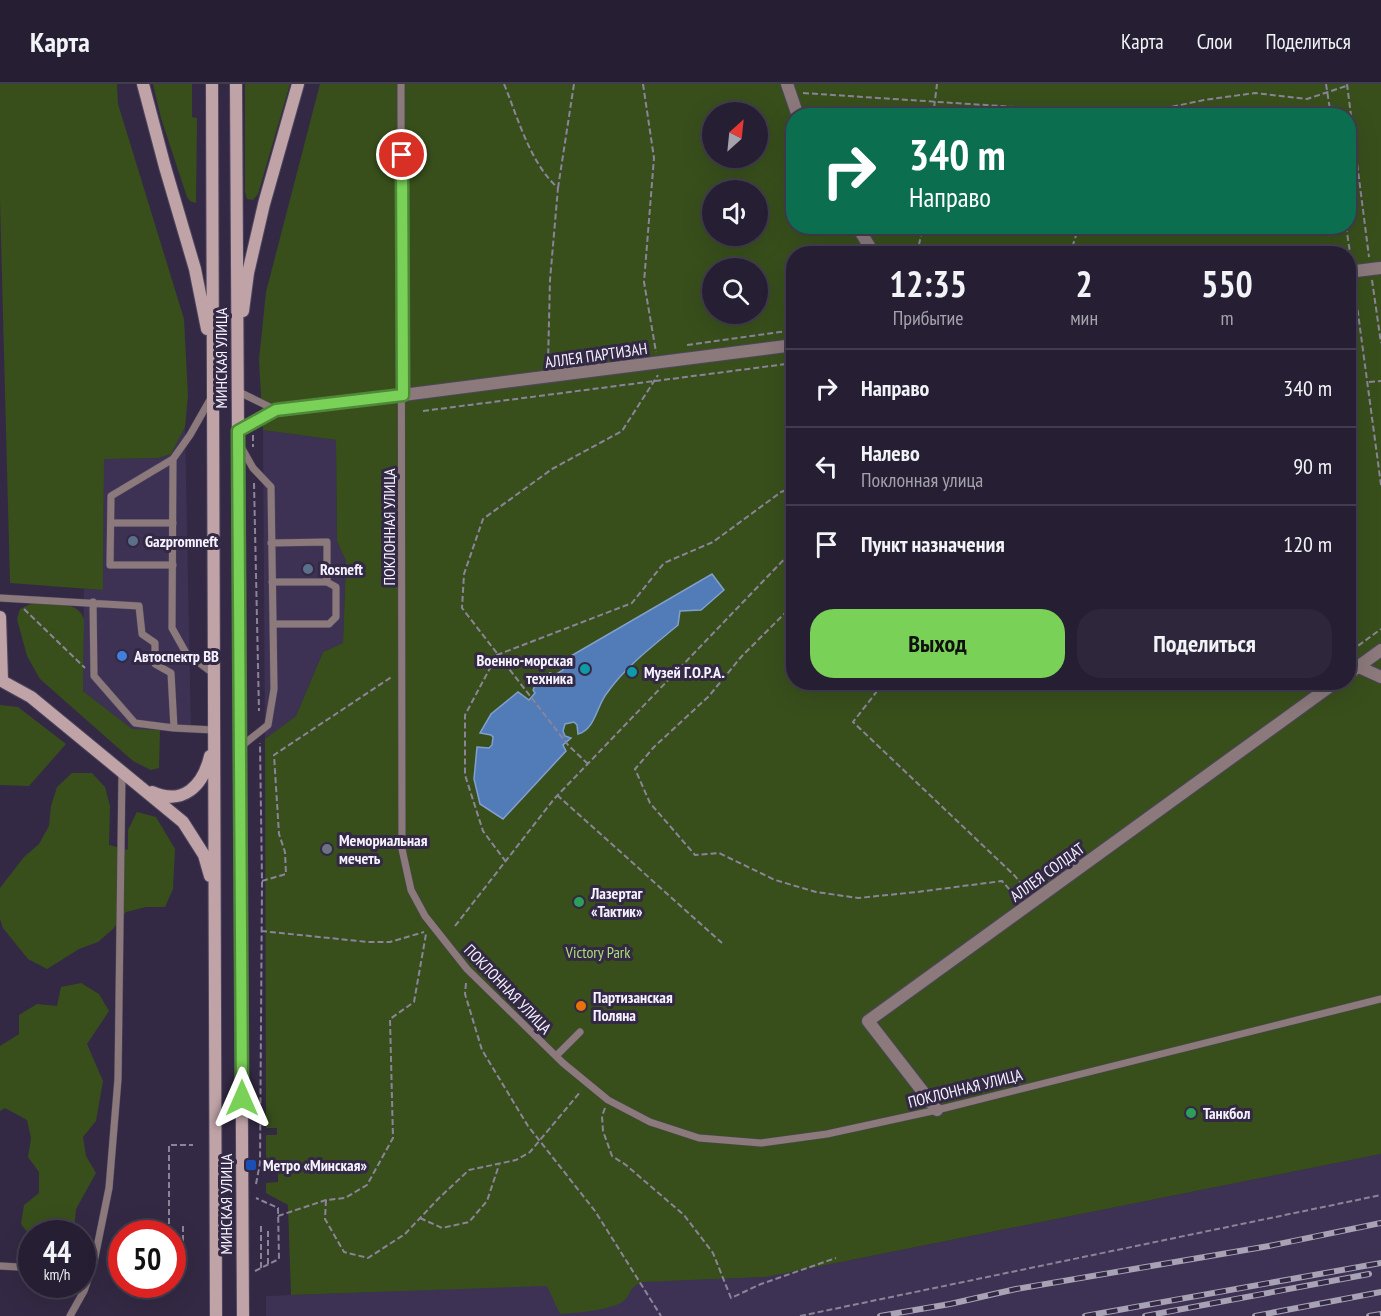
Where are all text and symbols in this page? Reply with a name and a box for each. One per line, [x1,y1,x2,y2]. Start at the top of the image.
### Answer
text: Карта [30,23,90,60]
text: Карта [1121,28,1164,55]
text: Слои [1197,28,1232,55]
text: Поделиться [1265,28,1351,55]
north arrow [702,102,768,168]
map controls [702,102,768,324]
text: 340 m [909,127,1006,182]
pin [376,129,427,180]
icon: right [810,132,888,210]
icon: arrive [385,138,418,171]
button: sound [702,180,768,246]
text: Направо [909,180,991,214]
button: search [702,258,768,324]
text: 12:35 [889,260,967,307]
text: 2 [1076,260,1093,307]
text: 550 [1201,260,1253,307]
text: Прибытие [893,305,964,331]
text: мин [1070,305,1098,331]
text: m [1221,305,1234,331]
street label: МИНСКАЯ УЛИЦА [211,307,231,408]
street label: АЛЛЕЯ ПАРТИЗАН [544,338,648,372]
icon: right [810,372,843,405]
text: Направо [861,374,929,402]
text: 340 m [1283,374,1332,402]
text: Налево [861,439,920,467]
icon: left [810,450,843,483]
text: 90 m [1293,452,1332,480]
text: Поклонная улица [861,467,983,493]
street label: ПОКЛОННАЯ УЛИЦА [379,468,399,586]
icon: arrive [810,528,843,561]
text: Пункт назначения [861,530,1005,558]
text: 120 m [1283,530,1332,558]
place label: Gazpromneft [145,531,219,551]
marker: Gazpromneft [126,534,140,548]
place label: Rosneft [320,559,363,579]
marker: Rosneft [301,562,315,576]
button: Выход [810,609,1065,678]
button: Поделиться [1077,609,1332,678]
place label: Автоспектр ВВ [133,646,219,666]
marker: Автоспектр ВВ [115,649,129,663]
place label: Военно-морская техника [476,650,573,688]
marker: Военно-морская техника [578,662,592,676]
place label: Музей Г.О.Р.А. [644,662,725,682]
marker: Музей Г.О.Р.А. [625,665,639,679]
place label: Мемориальная мечеть [339,830,428,868]
street label: АЛЛЕЯ СОЛДАТ [1006,838,1088,906]
marker: Мемориальная мечеть [320,842,334,856]
place label: Лазертаг «Тактик» [590,883,644,921]
marker: Лазертаг «Тактик» [572,895,586,909]
street label: ПОКЛОННАЯ УЛИЦА [460,940,556,1038]
park label: Victory Park [565,942,631,962]
place label: Партизанская Поляна [593,987,673,1025]
marker: Партизанская Поляна [574,999,588,1013]
street label: ПОКЛОННАЯ УЛИЦА [906,1064,1025,1112]
position arrow [210,1066,274,1130]
place label: Танкбол [1203,1103,1250,1123]
marker: Танкбол [1184,1106,1198,1120]
street label: МИНСКАЯ УЛИЦА [216,1153,236,1254]
place label: Метро «Минская» [263,1155,367,1175]
marker: Метро «Минская» [244,1158,258,1172]
speed limit sign: 50 [108,1220,186,1298]
text: 44 [43,1232,71,1271]
text: km/h [44,1265,70,1284]

